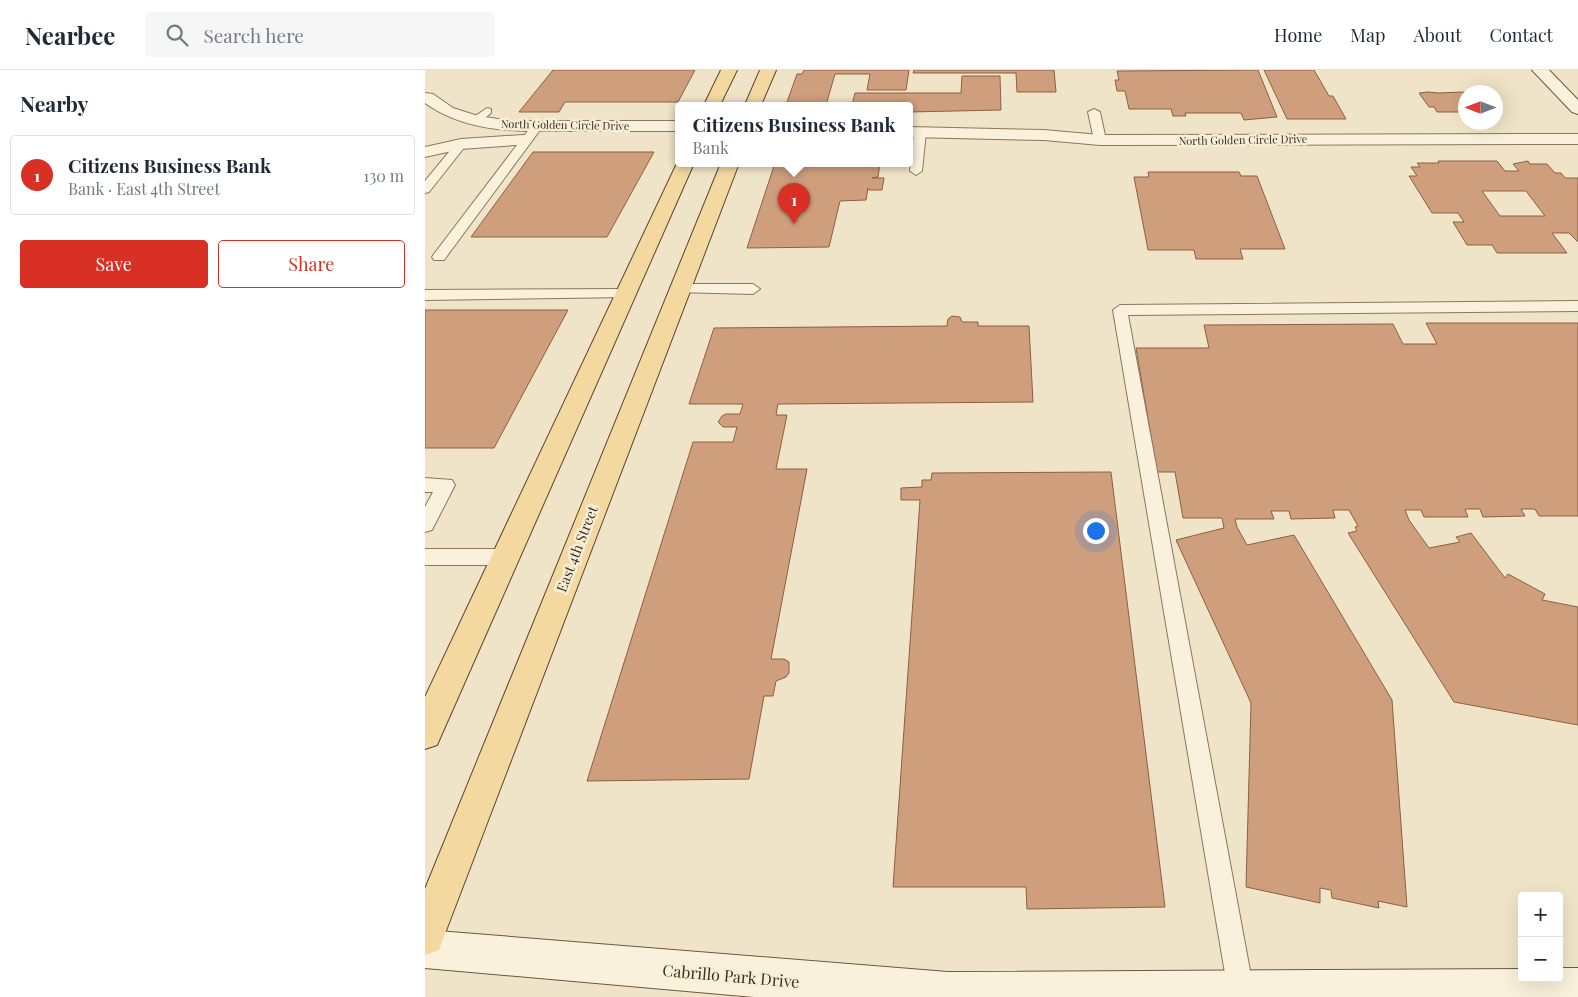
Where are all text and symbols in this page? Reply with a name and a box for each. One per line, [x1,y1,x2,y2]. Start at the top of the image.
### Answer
search box [145,12,495,57]
text: Nearbee [25,19,115,51]
icon: search [163,21,191,49]
text: Search here [203,22,304,48]
text: Home [1274,23,1322,47]
text: Map [1350,23,1385,47]
text: About [1413,23,1462,47]
text: Contact [1490,23,1553,47]
north arrow [1458,85,1503,130]
text: Nearby [20,89,89,117]
popup [675,102,913,167]
text: Citizens Business Bank [692,111,896,137]
street label: North Golden Circle Drive [501,116,630,133]
street label: North Golden Circle Drive [1179,131,1308,148]
text: Bank [692,137,729,158]
text: Citizens Business Bank [68,152,271,178]
text: 1 [34,165,40,186]
text: 130 m [363,165,404,186]
text: Bank · East 4th Street [68,178,220,199]
pin: 1 [778,183,810,224]
button: Save [20,240,208,288]
button: Share [218,240,405,288]
street label: East 4th Street [551,502,602,595]
your location [1083,518,1109,544]
map controls [1518,892,1563,982]
button: + [1518,892,1563,937]
button: − [1518,937,1563,982]
street label: Cabrillo Park Drive [662,959,800,992]

